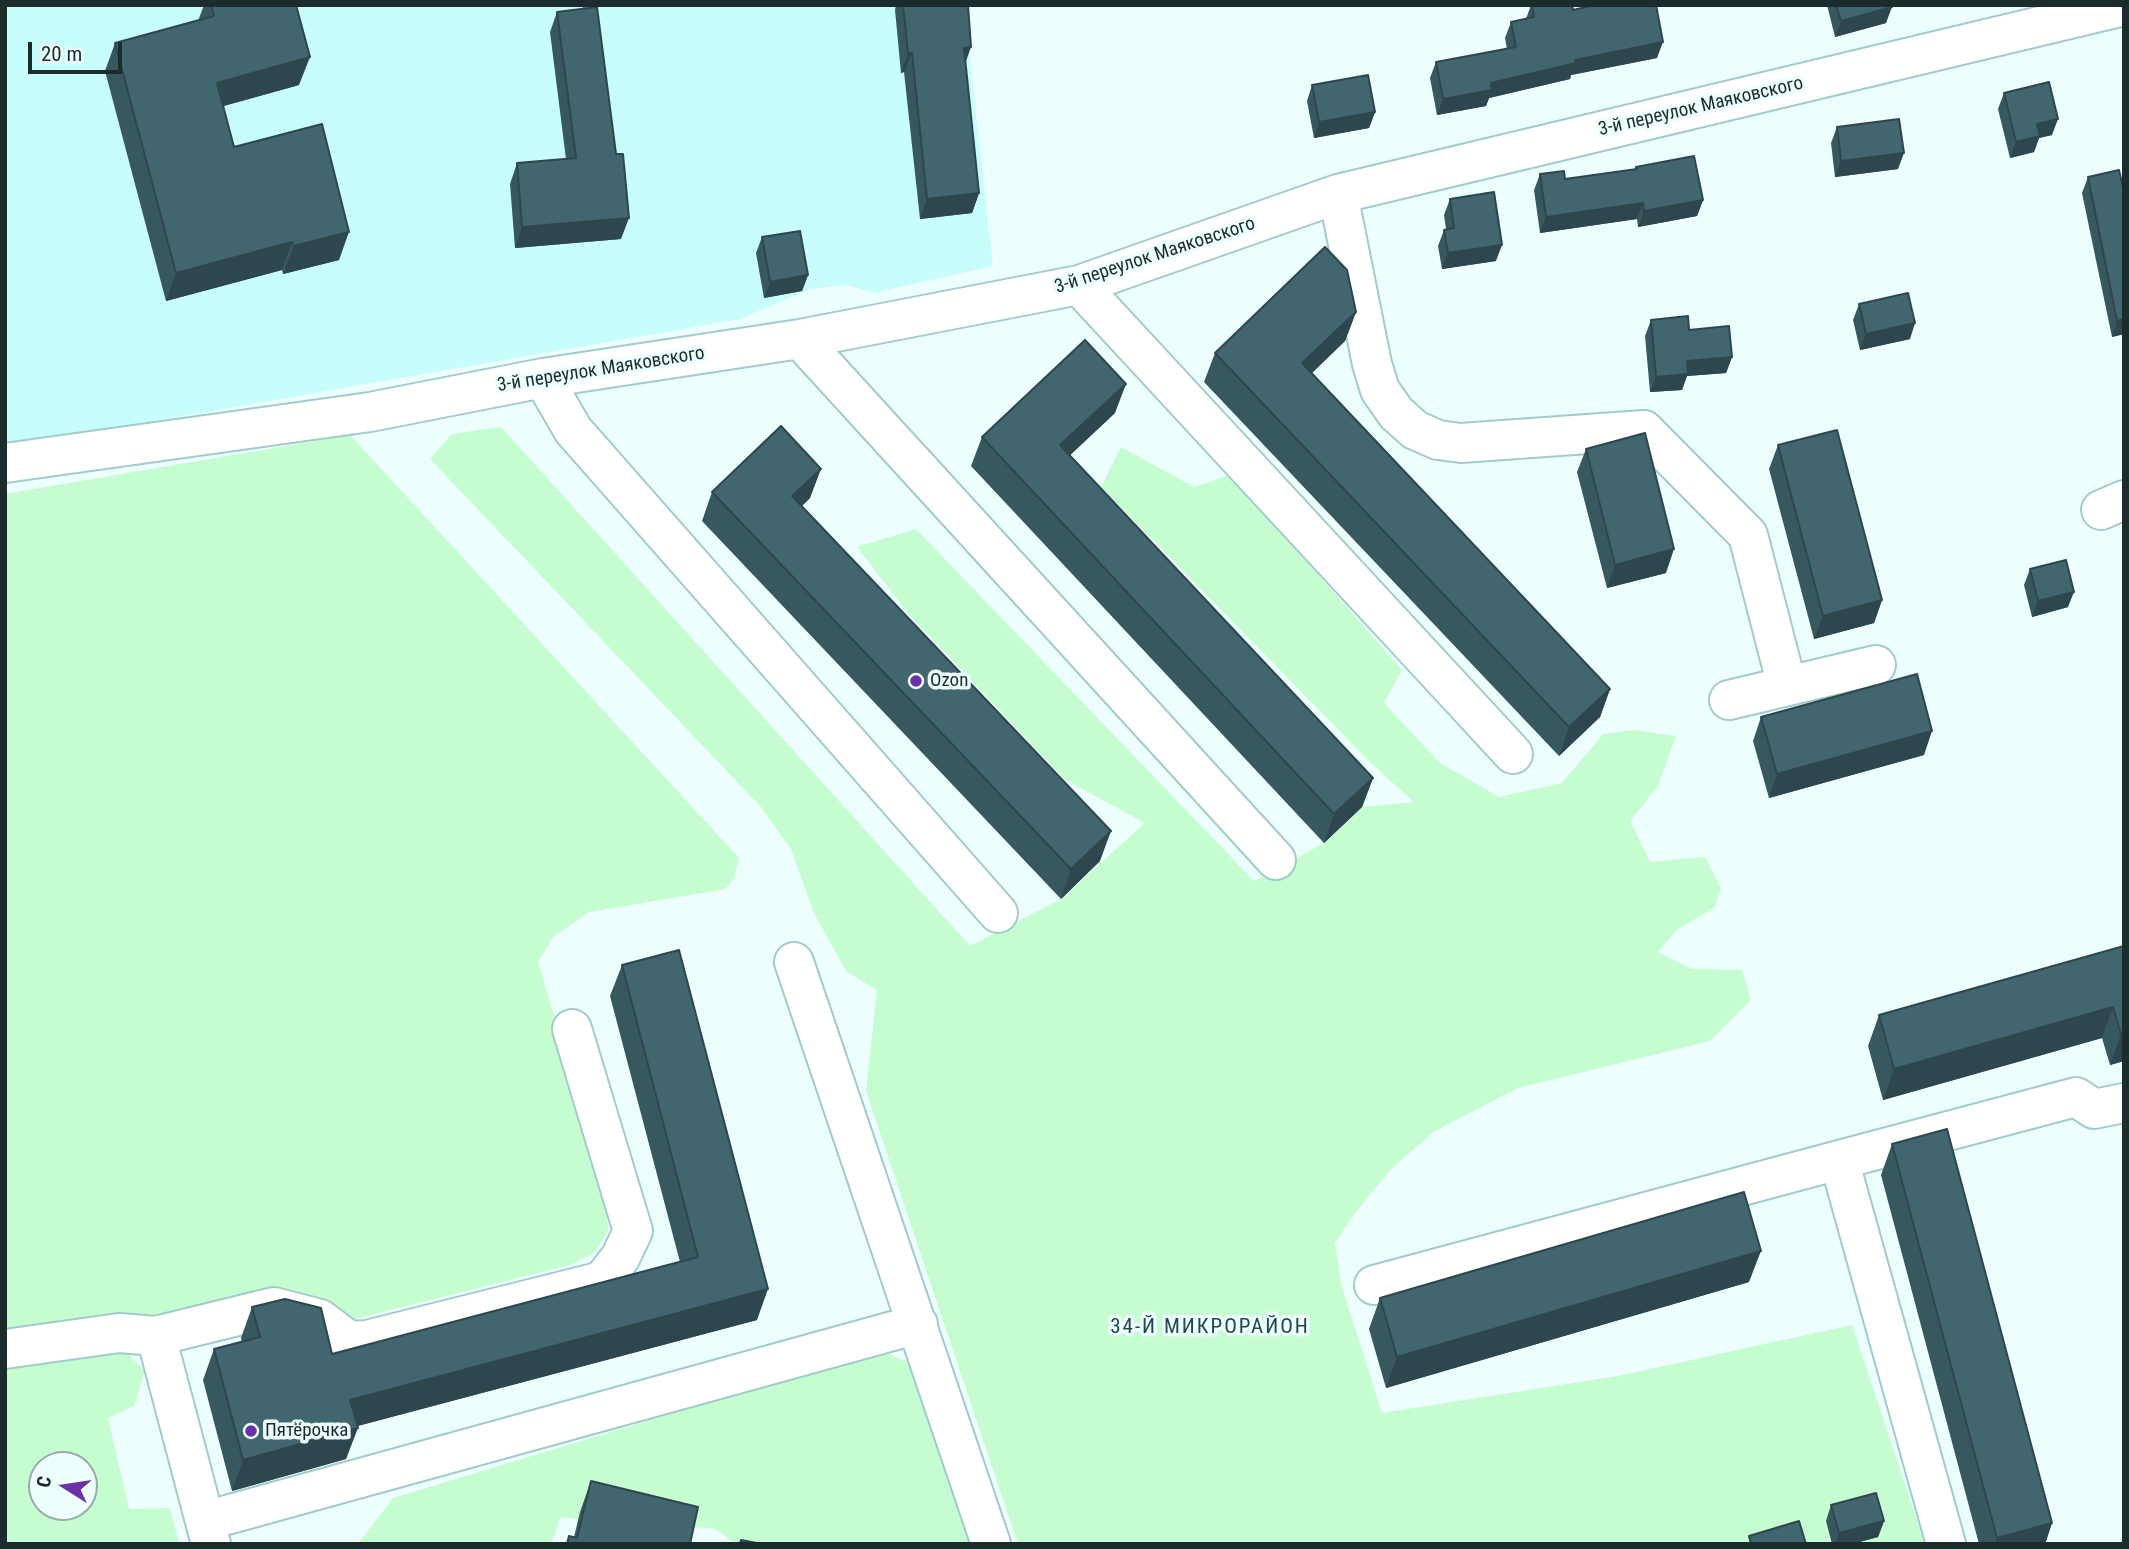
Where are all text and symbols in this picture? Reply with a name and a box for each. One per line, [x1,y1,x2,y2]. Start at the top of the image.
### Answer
scale bar [32,28,126,72]
text: 20 m [41,42,82,66]
street label: 3-й переулок Маяковского [1596,72,1806,142]
street label: 3-й переулок Маяковского [1052,213,1258,299]
street label: 3-й переулок Маяковского [496,342,706,398]
place label: Ozon [930,670,968,692]
marker: Ozon [908,673,924,689]
district label: 34-Й МИКРОРАЙОН [1112,1315,1308,1341]
place label: Пятёрочка [265,1420,348,1442]
marker: Пятёрочка [243,1423,259,1439]
north arrow [28,1451,98,1521]
text: С [32,1474,56,1490]

